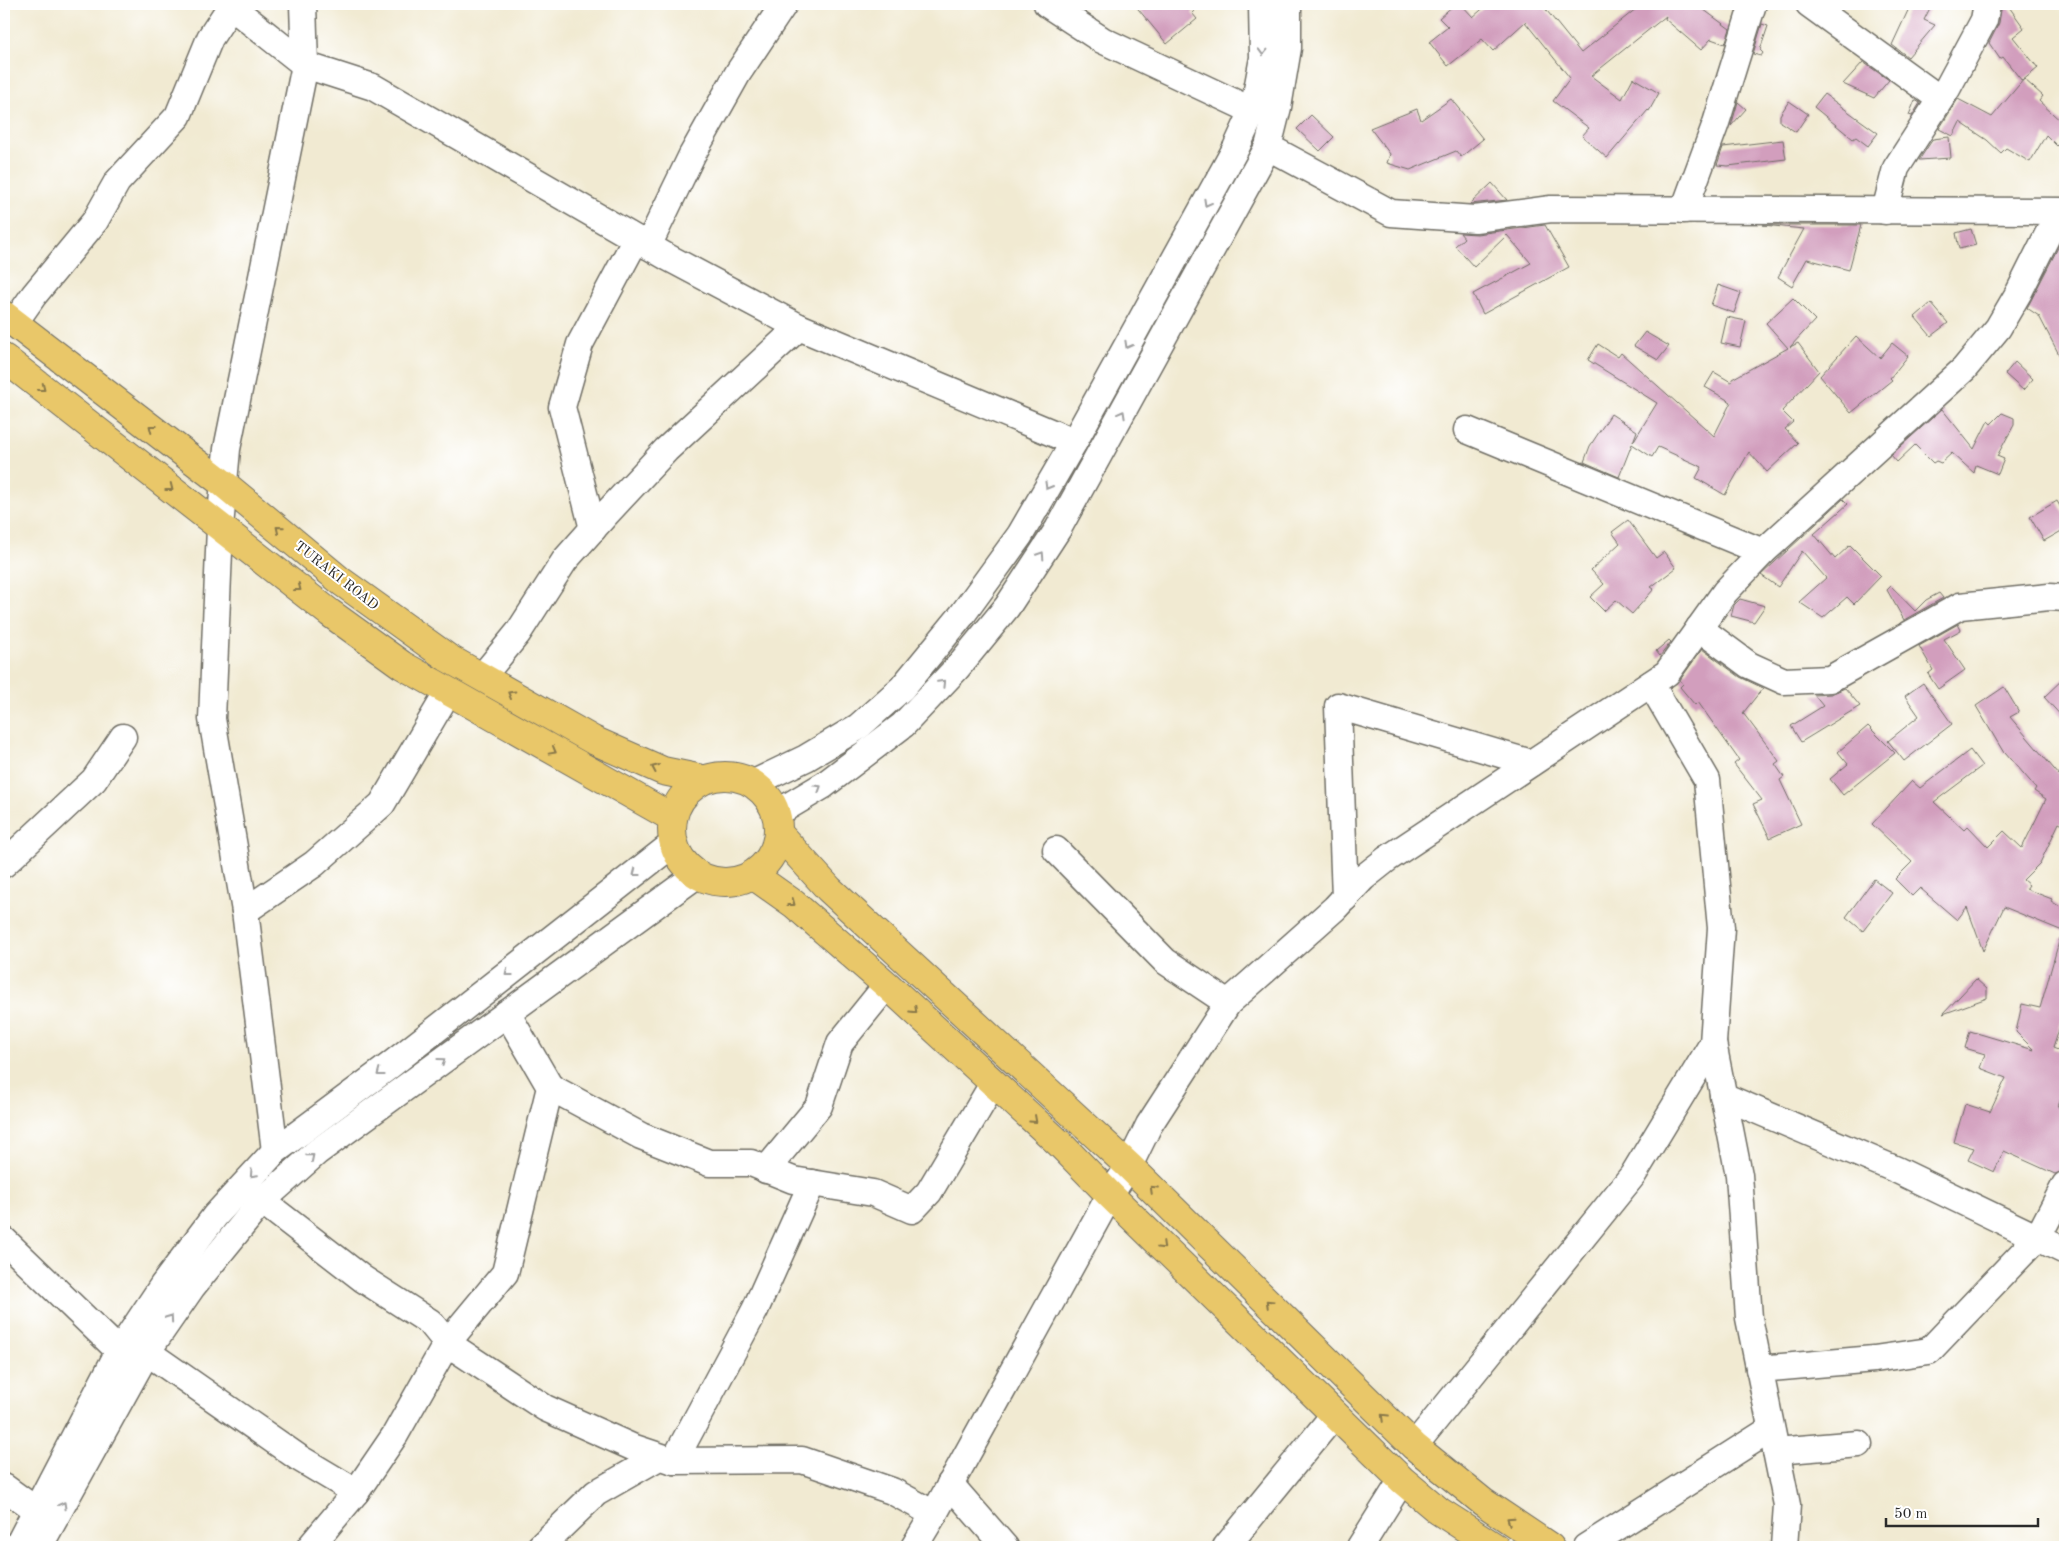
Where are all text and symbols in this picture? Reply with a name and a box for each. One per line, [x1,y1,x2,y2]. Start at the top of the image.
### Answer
one-way arrow [1258,49,1269,57]
one-way arrow [1203,197,1213,206]
one-way arrow [1124,340,1134,349]
one-way arrow [36,383,45,391]
one-way arrow [1116,410,1126,419]
one-way arrow [148,425,157,434]
one-way arrow [1044,481,1054,490]
one-way arrow [164,483,173,491]
one-way arrow [275,526,284,535]
street label: TURAKI ROAD [292,539,381,613]
one-way arrow [1035,551,1044,560]
one-way arrow [292,583,301,591]
one-way arrow [936,680,945,689]
one-way arrow [507,690,516,700]
one-way arrow [548,744,557,754]
one-way arrow [651,763,660,774]
one-way arrow [813,784,822,794]
one-way arrow [633,867,642,875]
one-way arrow [786,897,795,905]
one-way arrow [505,967,514,975]
one-way arrow [909,1004,918,1013]
one-way arrow [436,1058,446,1067]
one-way arrow [376,1067,386,1076]
one-way arrow [1028,1114,1037,1123]
one-way arrow [305,1153,314,1162]
one-way arrow [250,1169,259,1178]
one-way arrow [1149,1186,1158,1195]
one-way arrow [1156,1240,1165,1249]
one-way arrow [1265,1300,1274,1309]
one-way arrow [164,1315,173,1324]
one-way arrow [1381,1414,1390,1423]
scale bar [1886,1496,2039,1528]
one-way arrow [57,1501,67,1510]
text: 50 m [1894,1507,1928,1522]
one-way arrow [1506,1517,1515,1526]

